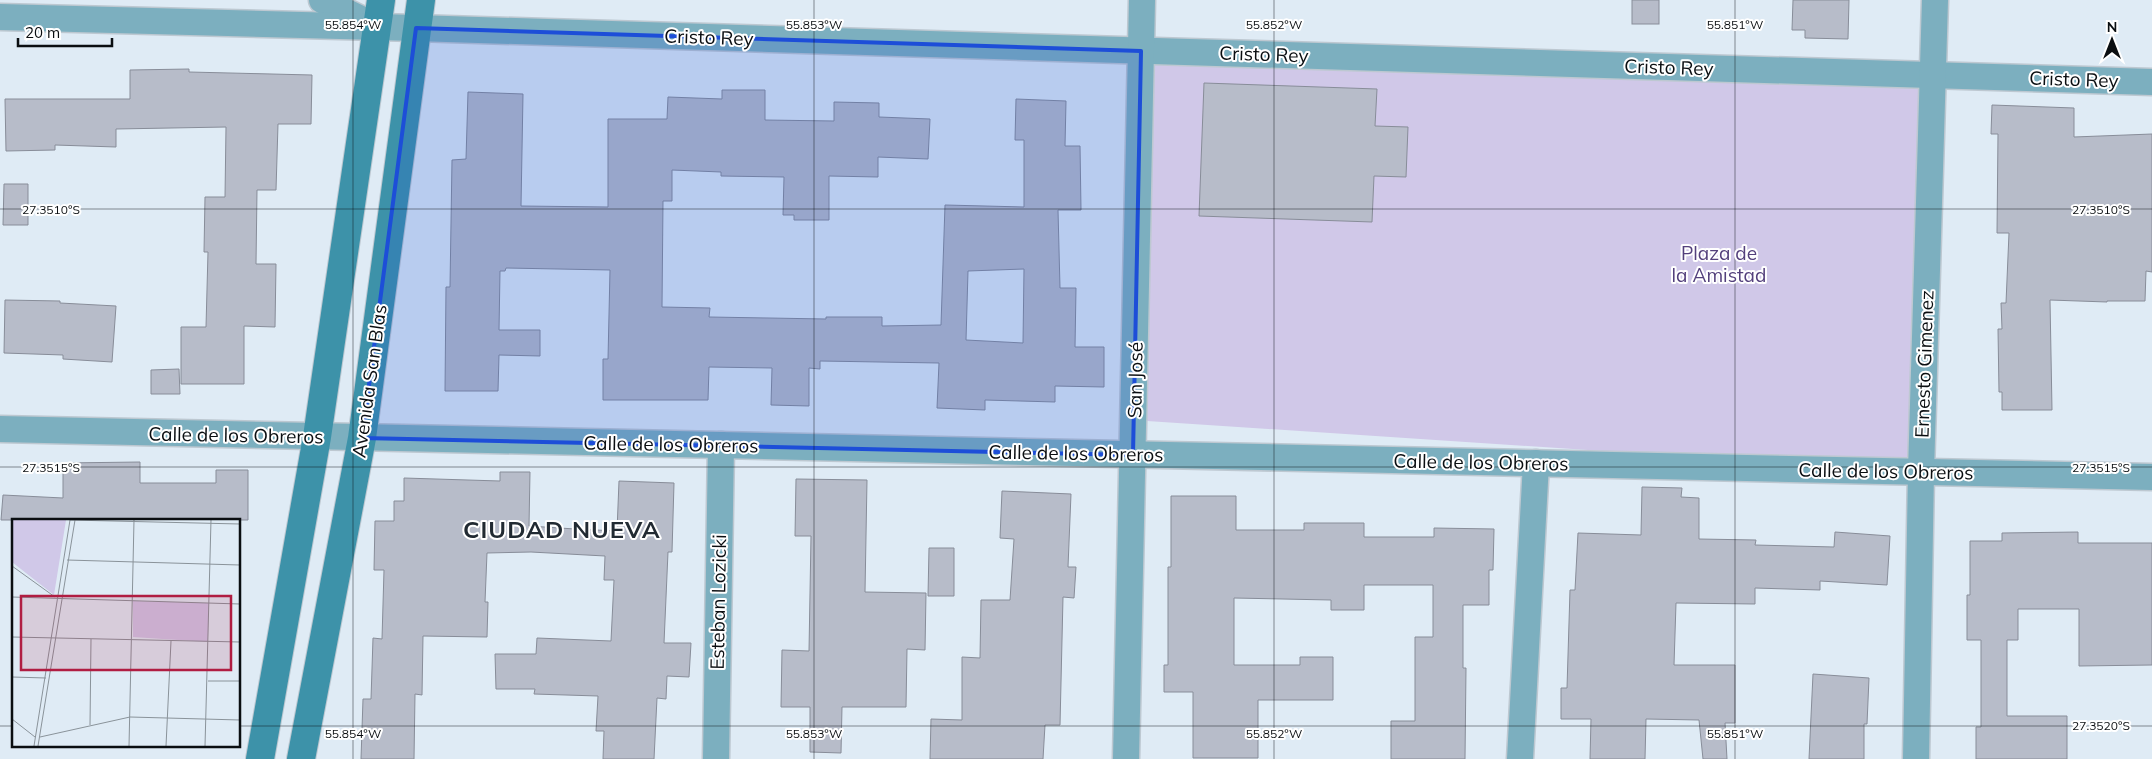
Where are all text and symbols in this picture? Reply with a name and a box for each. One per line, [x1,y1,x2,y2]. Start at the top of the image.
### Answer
scale bar [18,15,111,47]
north arrow [2087,15,2137,65]
text: 55.854°W [325,17,381,32]
text: 55.853°W [786,17,842,32]
text: 55.852°W [1246,17,1302,32]
text: 55.851°W [1707,17,1763,32]
text: N [2107,18,2117,36]
text: 20 m [25,23,60,42]
street label: Cristo Rey [664,23,754,51]
street label: Cristo Rey [1219,40,1309,68]
street label: Cristo Rey [1624,53,1714,81]
street label: Cristo Rey [2029,65,2119,93]
text: 27.3510°S [22,202,80,217]
text: 27.3510°S [2072,202,2130,217]
park label: Plaza de la Amistad [1672,241,1766,287]
street label: Ernesto Gimenez [1909,290,1939,438]
street label: Avenida San Blas [346,303,392,459]
street label: San José [1122,342,1148,418]
street label: Calle de los Obreros [148,421,324,449]
street label: Calle de los Obreros [583,430,759,458]
street label: Calle de los Obreros [988,439,1164,467]
street label: Calle de los Obreros [1393,448,1569,476]
street label: Calle de los Obreros [1798,457,1974,485]
text: 27.3515°S [22,460,80,475]
text: 27.3515°S [2072,460,2130,475]
district label: CIUDAD NUEVA [463,514,661,544]
inset map [12,519,240,746]
street label: Esteban Lozicki [705,534,731,670]
text: 27.3520°S [2072,718,2130,733]
text: 55.854°W [325,726,381,741]
text: 55.853°W [786,726,842,741]
text: 55.852°W [1246,726,1302,741]
text: 55.851°W [1707,726,1763,741]

